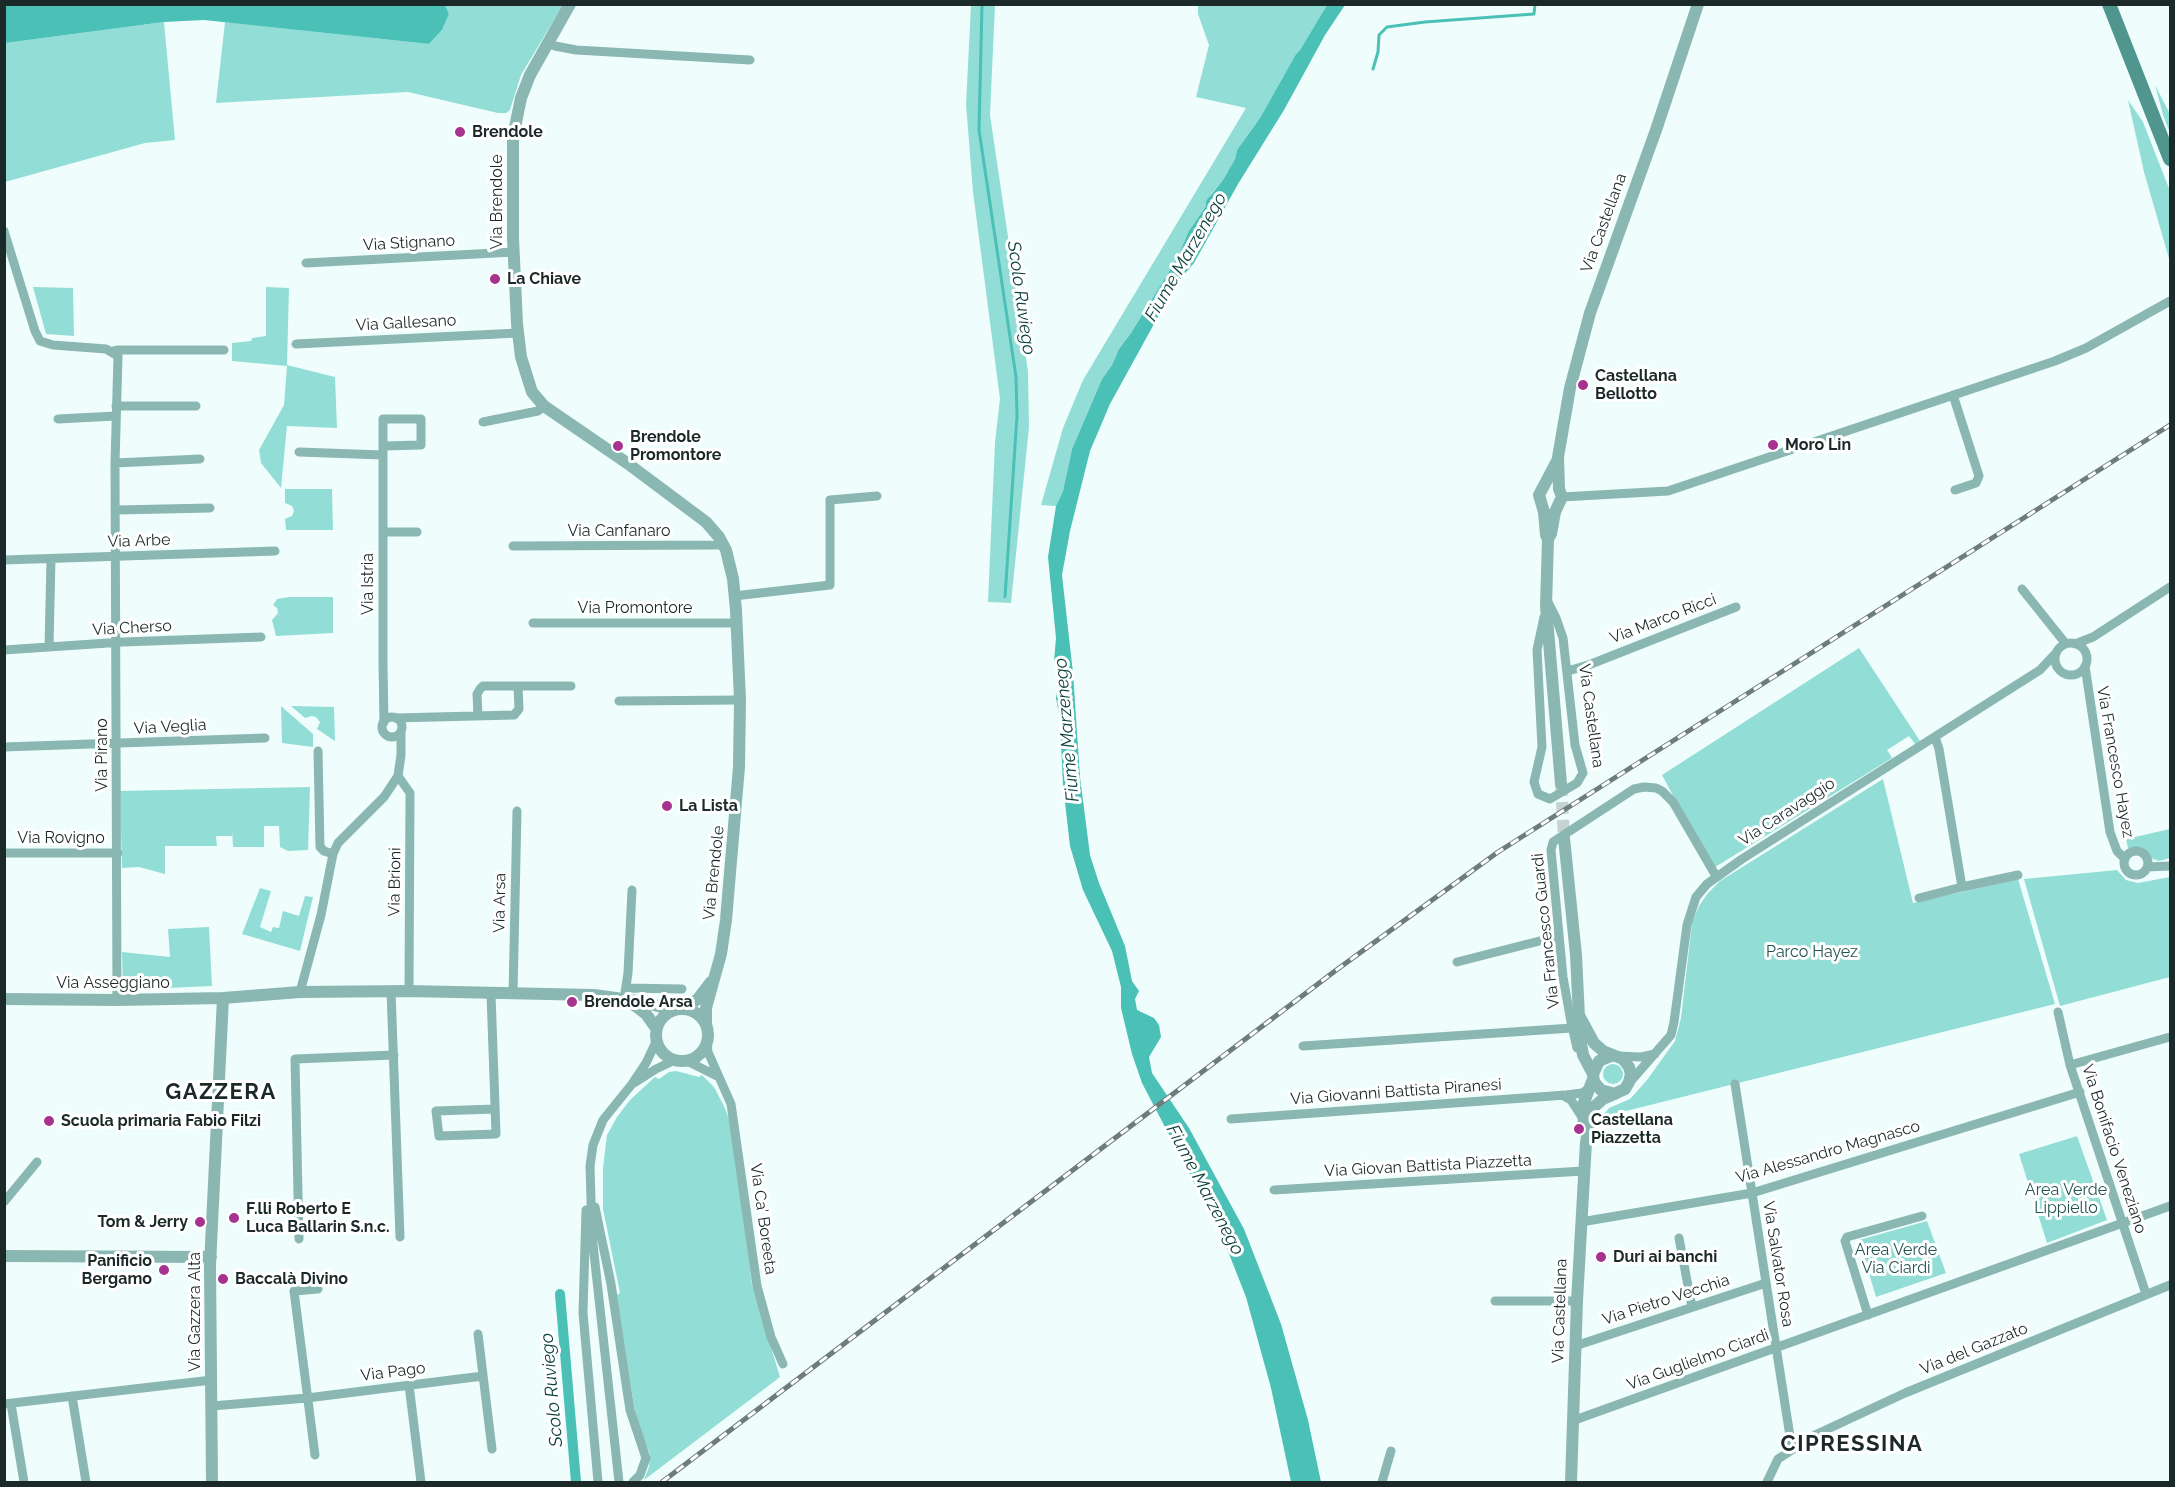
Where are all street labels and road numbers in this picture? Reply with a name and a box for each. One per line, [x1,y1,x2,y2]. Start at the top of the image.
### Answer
street label: Via Brendole [487,154,507,250]
street label: Via Castellana [1577,171,1631,275]
street label: Via Stignano [362,231,456,255]
street label: Via Gallesano [355,311,457,335]
street label: Via Canfanaro [568,521,670,541]
street label: Via Arbe [107,530,171,552]
street label: Via Istria [358,553,378,615]
street label: Via Marco Ricci [1607,590,1719,648]
street label: Via Promontore [578,598,692,618]
street label: Via Cherso [92,616,172,640]
street label: Via Castellana [1574,663,1608,769]
street label: Via Francesco Hayez [2092,685,2138,839]
street label: Via Veglia [133,716,207,738]
street label: Via Pirano [92,718,112,792]
street label: Via Caravaggio [1735,774,1839,850]
street label: Via Brendole [699,825,729,921]
street label: Via Rovigno [17,828,105,848]
street label: Via Brioni [385,847,405,917]
street label: Via Francesco Guardi [1528,852,1564,1010]
street label: Via Arsa [490,873,510,933]
street label: Via Asseggiano [56,973,170,993]
street label: Via Bonifacio Veneziano [2078,1062,2150,1236]
street label: Via Giovanni Battista Piranesi [1290,1075,1502,1109]
street label: Via Alessandro Magnasco [1734,1116,1922,1188]
street label: Via Giovan Battista Piazzetta [1324,1151,1532,1181]
street label: Via Ca' Boreeta [746,1162,780,1276]
street label: Via Salvator Rosa [1759,1200,1797,1328]
street label: Via Gazzera Alta [185,1252,205,1372]
street label: Via Castellana [1549,1258,1571,1364]
street label: Via Pietro Vecchia [1600,1270,1732,1330]
street label: Via del Gazzato [1917,1319,2031,1379]
street label: Via Guglielmo Ciardi [1624,1325,1772,1395]
street label: Via Pago [360,1359,426,1385]

